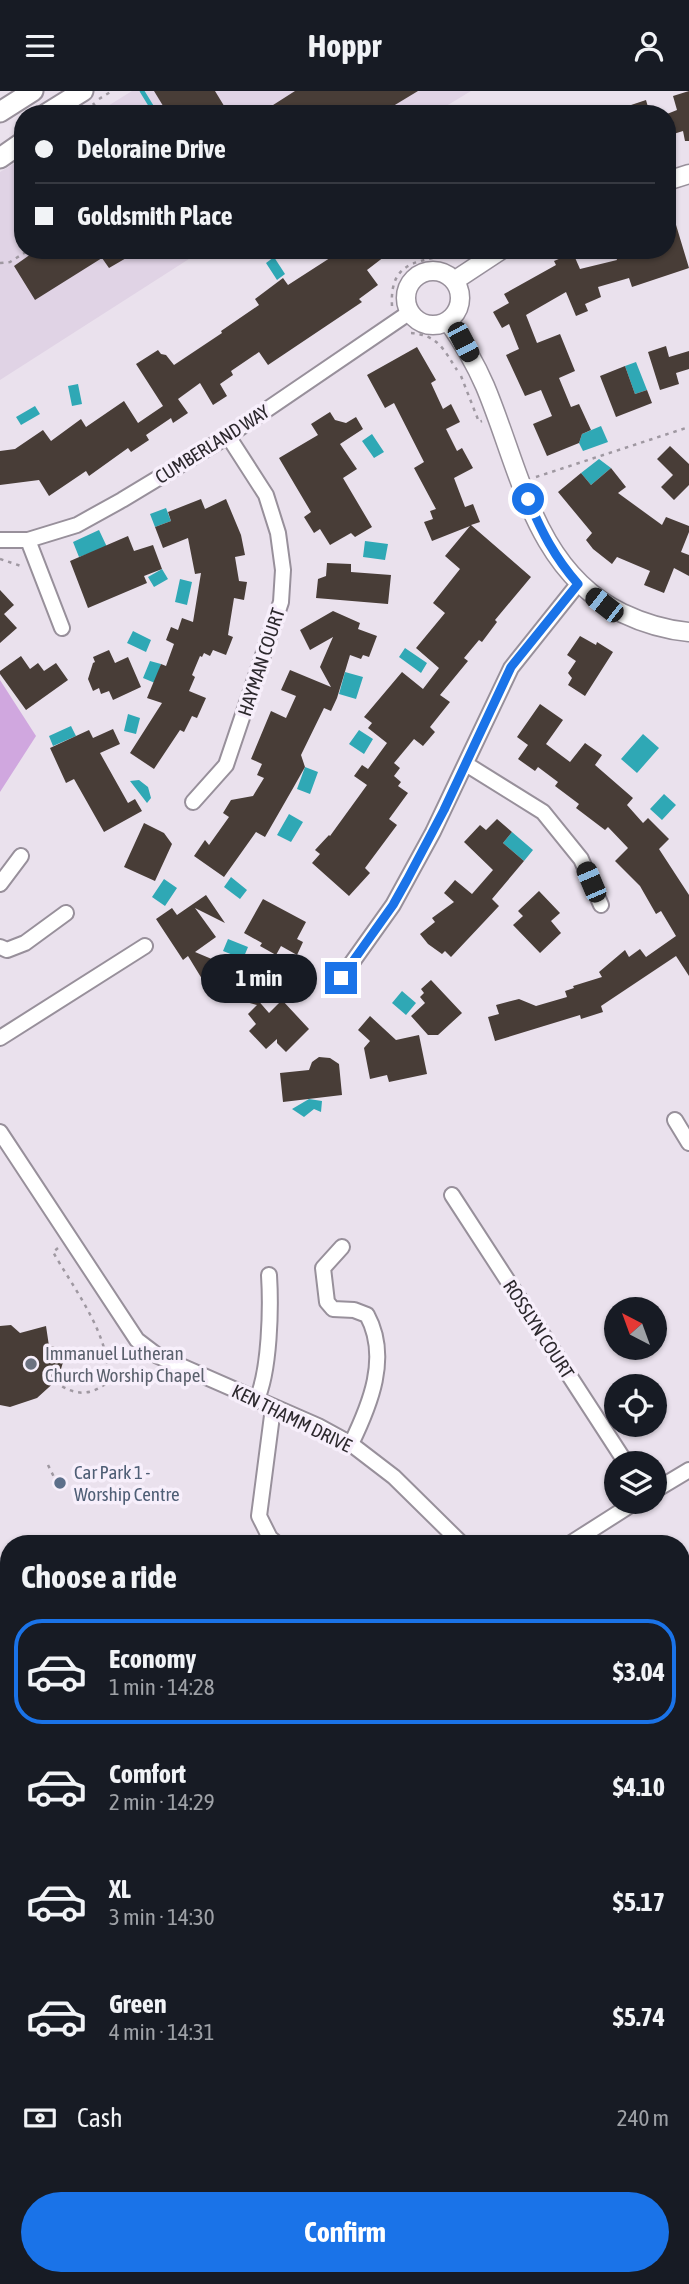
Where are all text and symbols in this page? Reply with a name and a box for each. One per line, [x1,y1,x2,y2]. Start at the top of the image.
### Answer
icon: menu [21,27,59,65]
text: Hoppr [308,27,381,64]
icon: person [630,27,668,65]
text: Deloraine Drive [77,134,226,164]
text: Goldsmith Place [77,201,233,231]
car [444,319,483,365]
street label: CUMBERLAND WAY [151,400,274,488]
route start [512,483,544,515]
car [581,584,628,626]
street label: HAYMAN COURT [233,605,289,719]
car [574,859,609,905]
callout: 1 min [201,953,316,1003]
route end [325,962,357,994]
text: 1 min [236,965,282,991]
street label: ROSSLYN COURT [499,1276,579,1383]
north arrow [604,1297,667,1360]
map controls [604,1297,667,1514]
place label: Immanuel Lutheran Church Worship Chapel [45,1342,205,1386]
marker: Immanuel Lutheran Church Worship Chapel [23,1356,39,1372]
button: locate [604,1374,667,1437]
street label: KEN THAMM DRIVE [229,1380,355,1456]
button: layers [604,1451,667,1514]
place label: Car Park 1 - Worship Centre [74,1461,180,1505]
marker: Car Park 1 - Worship Centre [52,1475,68,1491]
text: Choose a ride [21,1558,177,1595]
icon: car [25,1640,88,1703]
text: Economy [109,1644,196,1674]
text: $3.04 [613,1657,665,1687]
text: 1 min · 14:28 [109,1674,215,1700]
icon: car [25,1755,88,1818]
text: Comfort [109,1759,186,1789]
text: $4.10 [613,1772,665,1802]
text: 2 min · 14:29 [109,1789,215,1815]
icon: car [25,1870,88,1933]
text: XL [109,1874,131,1904]
text: $5.17 [613,1887,665,1917]
text: 3 min · 14:30 [109,1904,215,1930]
icon: car [25,1985,88,2048]
text: Green [109,1989,167,2019]
text: $5.74 [613,2002,665,2032]
text: 4 min · 14:31 [109,2019,215,2045]
icon: cash [21,2099,59,2137]
text: Cash [77,2103,123,2133]
text: 240 m [617,2105,669,2131]
button: Confirm [21,2192,669,2272]

